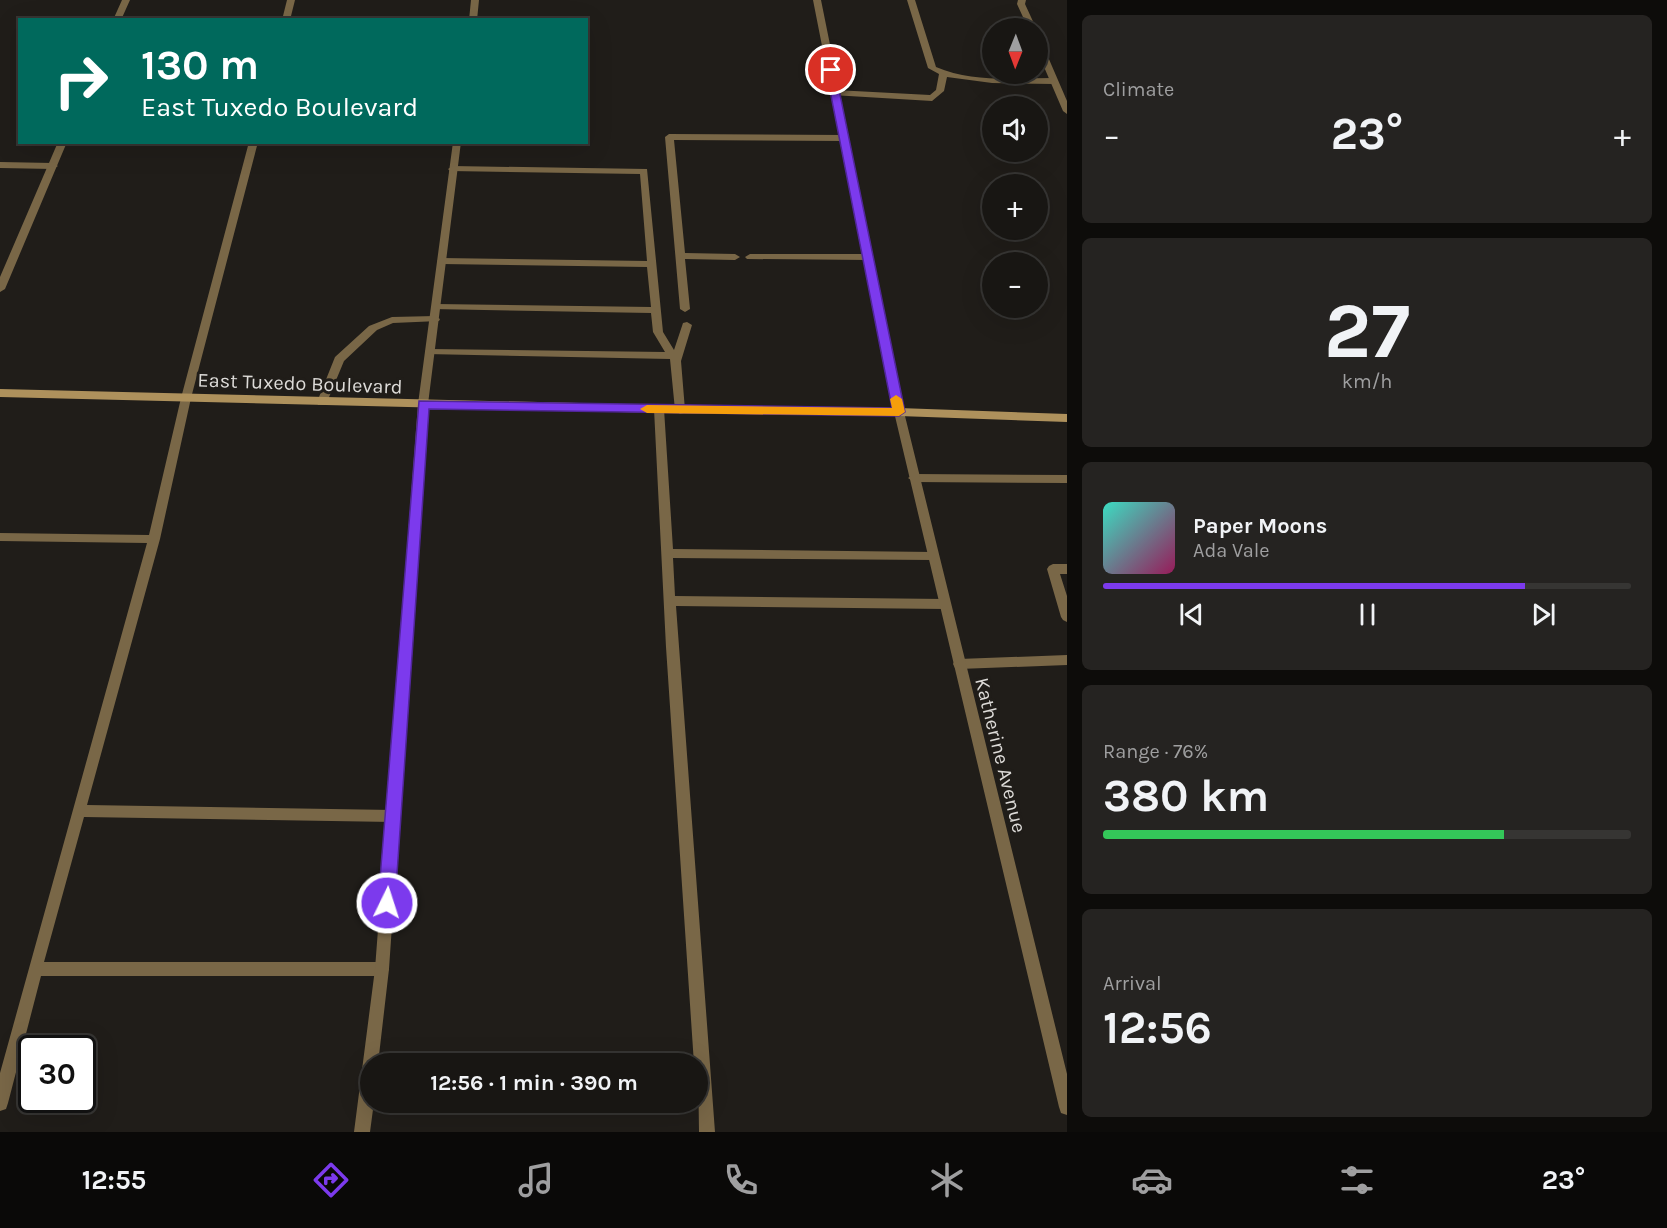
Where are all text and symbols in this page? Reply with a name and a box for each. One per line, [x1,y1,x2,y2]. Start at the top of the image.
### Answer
north arrow [982,18,1048,84]
map controls [982,18,1048,318]
text: 130 m [141,40,259,90]
icon: right [42,42,120,120]
pin [805,44,856,95]
icon: arrive [814,53,847,86]
text: Climate [1103,78,1174,101]
text: East Tuxedo Boulevard [141,91,418,123]
button: sound [982,96,1048,162]
text: 23° [1331,108,1403,160]
text: − [1103,116,1120,154]
text: + [1614,116,1631,154]
button: + [982,174,1048,240]
button: − [982,252,1048,318]
text: 27 [1324,285,1410,377]
street label: East Tuxedo Boulevard [197,368,403,399]
text: km/h [1342,370,1392,393]
text: Paper Moons [1193,513,1327,539]
text: Ada Vale [1193,539,1270,562]
icon: previous [1175,598,1208,631]
icon: pause [1351,598,1384,631]
icon: next [1527,598,1560,631]
street label: Katherine Avenue [970,675,1031,835]
text: Range · 76% [1103,740,1208,763]
text: 380 km [1103,770,1269,822]
position arrow [355,871,419,935]
text: Arrival [1103,972,1162,995]
text: 12:56 [1103,1002,1212,1054]
speed limit sign: 30 [18,1035,96,1113]
text: 12:56 · 1 min · 390 m [430,1070,638,1096]
icon: directions [310,1159,352,1201]
icon: music [515,1159,557,1201]
icon: phone [720,1159,762,1201]
icon: climate [926,1159,968,1201]
icon: car [1131,1159,1173,1201]
icon: filters [1336,1159,1378,1201]
text: 12:55 [82,1164,146,1196]
text: 23° [1542,1164,1585,1196]

